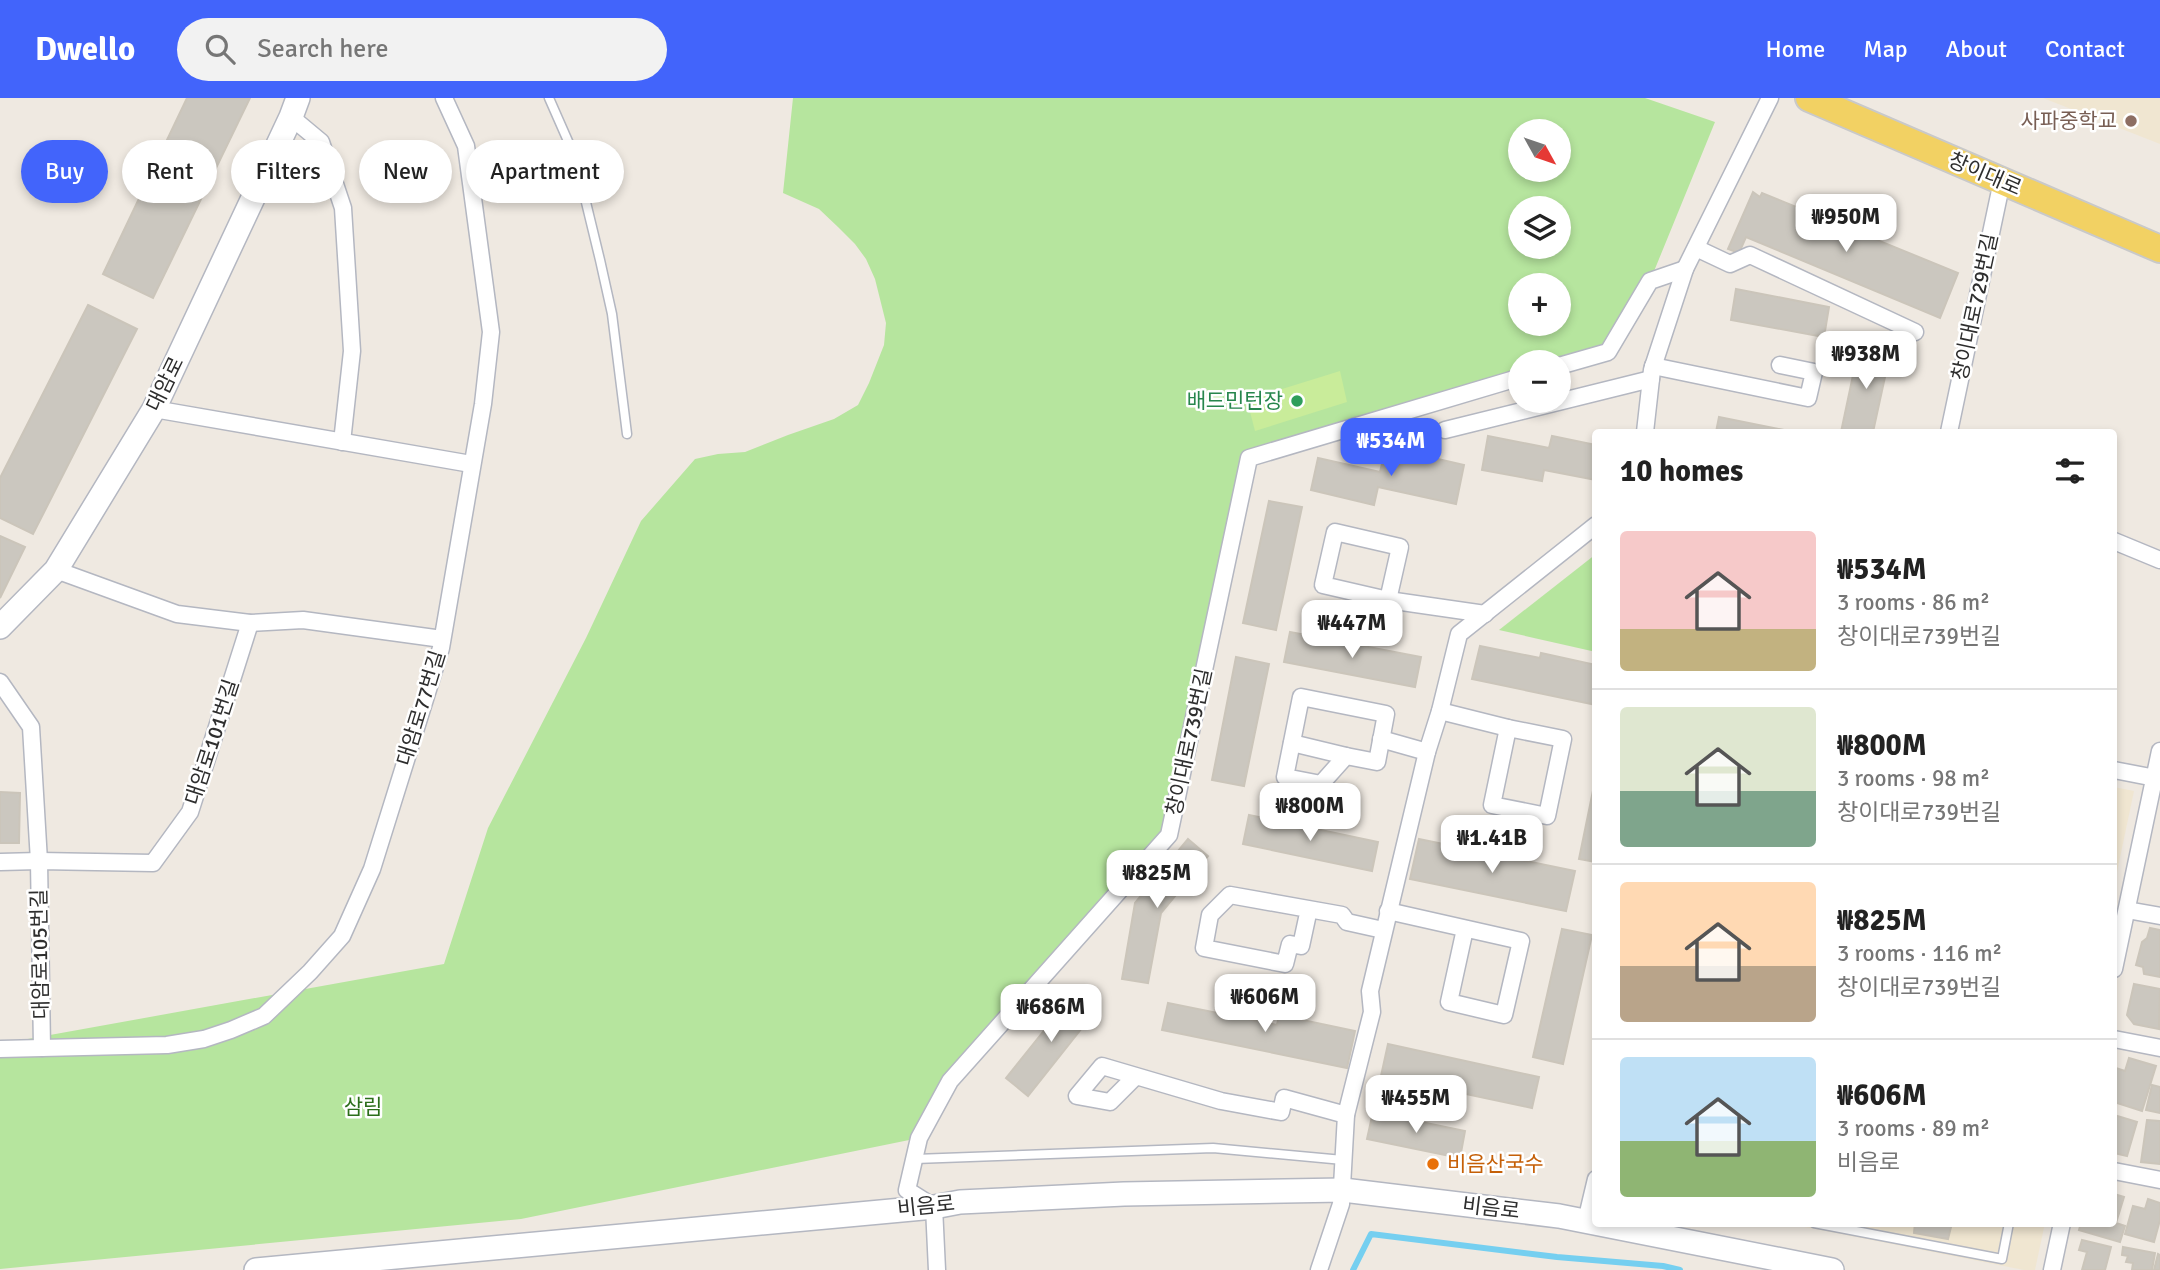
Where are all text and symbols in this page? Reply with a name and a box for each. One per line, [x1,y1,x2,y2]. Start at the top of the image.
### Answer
search box [177,18,667,81]
text: Dwello [35,29,135,70]
icon: search [201,30,239,68]
text: Search here [257,33,388,65]
text: Home [1765,34,1825,64]
text: Map [1863,34,1908,64]
text: About [1946,34,2007,64]
text: Contact [2045,34,2125,64]
place label: 사파중학교 [2020,108,2117,134]
marker: 사파중학교 [2123,113,2139,129]
north arrow [1508,119,1572,182]
map controls [1508,119,1571,413]
chip: Buy [21,140,108,203]
chip: Rent [122,140,217,203]
chip: Filters [231,140,345,203]
chip: New [359,140,452,203]
chip: Apartment [466,140,624,203]
street label: 창이대로 [1944,147,2026,201]
pin: ₩950M [1797,194,1895,254]
button: layers [1508,196,1571,259]
text: ₩950M [1812,202,1880,231]
street label: 창이대로729번길 [1947,231,2003,383]
button: + [1508,273,1571,336]
pin: ₩938M [1817,331,1915,391]
text: ₩938M [1832,339,1900,368]
button: − [1508,350,1571,413]
street label: 대암로 [141,352,189,416]
place label: 배드민턴장 [1186,388,1283,414]
marker: 배드민턴장 [1289,393,1305,409]
pin: ₩534M [1342,418,1440,478]
text: ₩534M [1357,426,1425,455]
icon: filters [2051,452,2089,490]
text: 10 homes [1620,453,1743,490]
text: ₩534M [1837,551,1927,588]
icon: home [1676,559,1760,643]
text: 3 rooms · 86 m² [1837,588,1990,617]
pin: ₩447M [1303,601,1401,660]
text: ₩447M [1318,608,1386,637]
text: 창이대로739번길 [1837,622,2001,651]
street label: 대암로77번길 [391,647,451,769]
street label: 창이대로739번길 [1161,666,1217,818]
street label: 대암로101번길 [179,676,245,808]
text: ₩800M [1837,727,1927,764]
icon: home [1676,735,1760,819]
text: 3 rooms · 98 m² [1837,764,1990,793]
pin: ₩800M [1261,784,1359,843]
text: ₩800M [1276,791,1344,820]
text: 창이대로739번길 [1837,798,2001,827]
pin: ₩1.41B [1435,816,1549,875]
text: ₩1.41B [1457,823,1527,852]
pin: ₩825M [1108,850,1206,910]
text: ₩825M [1123,858,1191,887]
street label: 대암로105번길 [26,888,54,1020]
text: ₩825M [1837,902,1927,939]
icon: home [1676,910,1760,994]
text: 3 rooms · 116 m² [1837,939,2002,968]
text: 창이대로739번길 [1837,973,2001,1002]
pin: ₩606M [1216,974,1314,1034]
text: ₩606M [1231,982,1299,1011]
pin: ₩686M [1002,984,1100,1044]
text: ₩686M [1017,992,1085,1021]
pin: ₩455M [1367,1076,1465,1135]
text: ₩606M [1837,1077,1927,1114]
text: ₩455M [1382,1083,1450,1112]
icon: home [1676,1085,1760,1169]
park label: 삼림 [344,1094,382,1120]
text: 3 rooms · 89 m² [1837,1114,1990,1143]
text: 비음로 [1837,1148,1900,1177]
place label: 비음산국수 [1447,1151,1544,1177]
marker: 비음산국수 [1425,1156,1441,1172]
street label: 비음로 [896,1190,956,1222]
street label: 비음로 [1461,1192,1521,1224]

